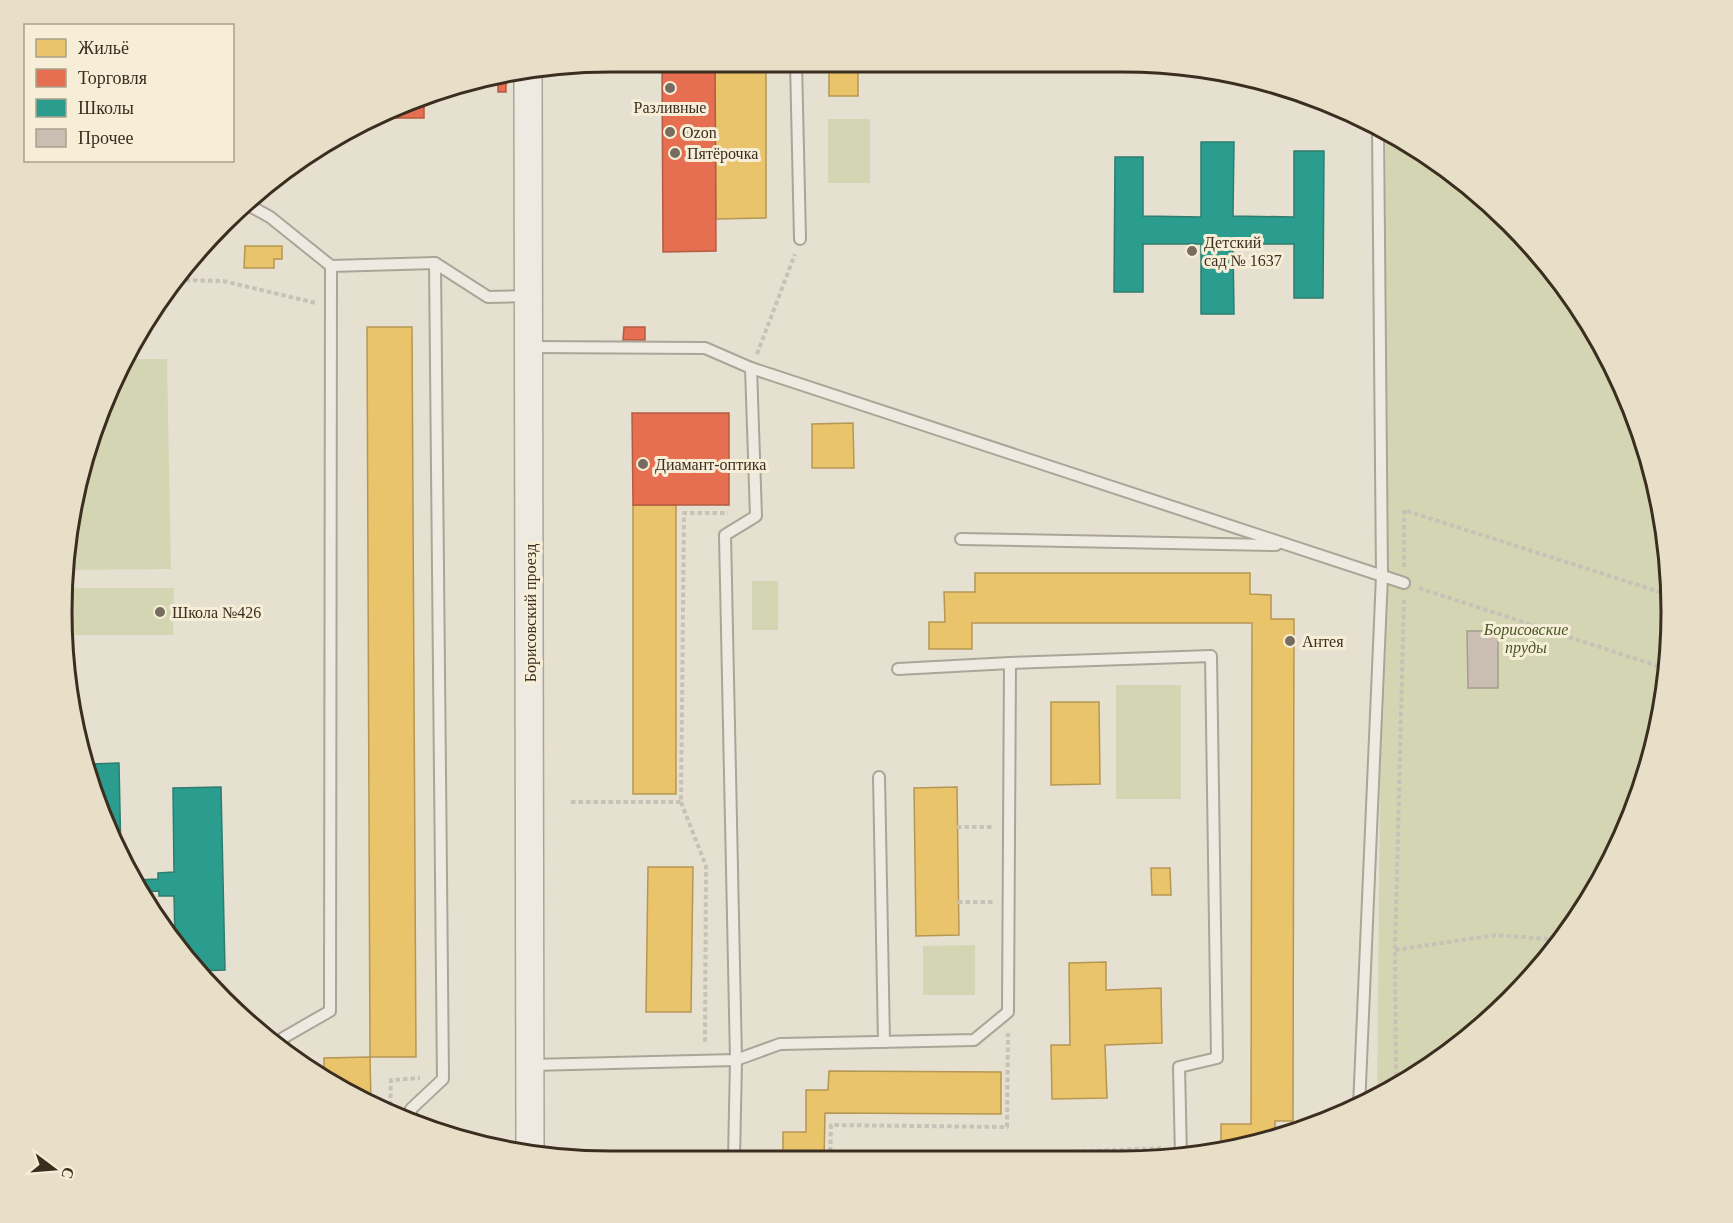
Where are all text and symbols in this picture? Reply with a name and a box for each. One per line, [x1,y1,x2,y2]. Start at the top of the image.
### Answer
legend [24,24,234,162]
text: Жильё [78,38,129,58]
text: Торговля [78,68,147,88]
marker: Разливные [663,81,677,95]
text: Школы [78,98,134,118]
place label: Разливные [634,99,706,116]
place label: Ozon [682,124,717,141]
marker: Ozon [663,125,677,139]
text: Прочее [78,128,134,148]
place label: Пятёрочка [687,145,758,163]
marker: Пятёрочка [668,146,682,160]
place label: Детский сад № 1637 [1204,234,1282,270]
marker: Детский сад № 1637 [1185,244,1199,258]
place label: Диамант-оптика [655,456,766,474]
marker: Диамант-оптика [636,457,650,471]
street label: Борисовский проезд [522,544,540,682]
place label: Школа №426 [172,604,261,621]
marker: Школа №426 [153,605,167,619]
park label: Борисовские пруды [1483,621,1568,657]
place label: Антея [1302,633,1344,650]
marker: Антея [1283,634,1297,648]
north arrow [24,1139,84,1199]
text: С [58,1165,78,1181]

